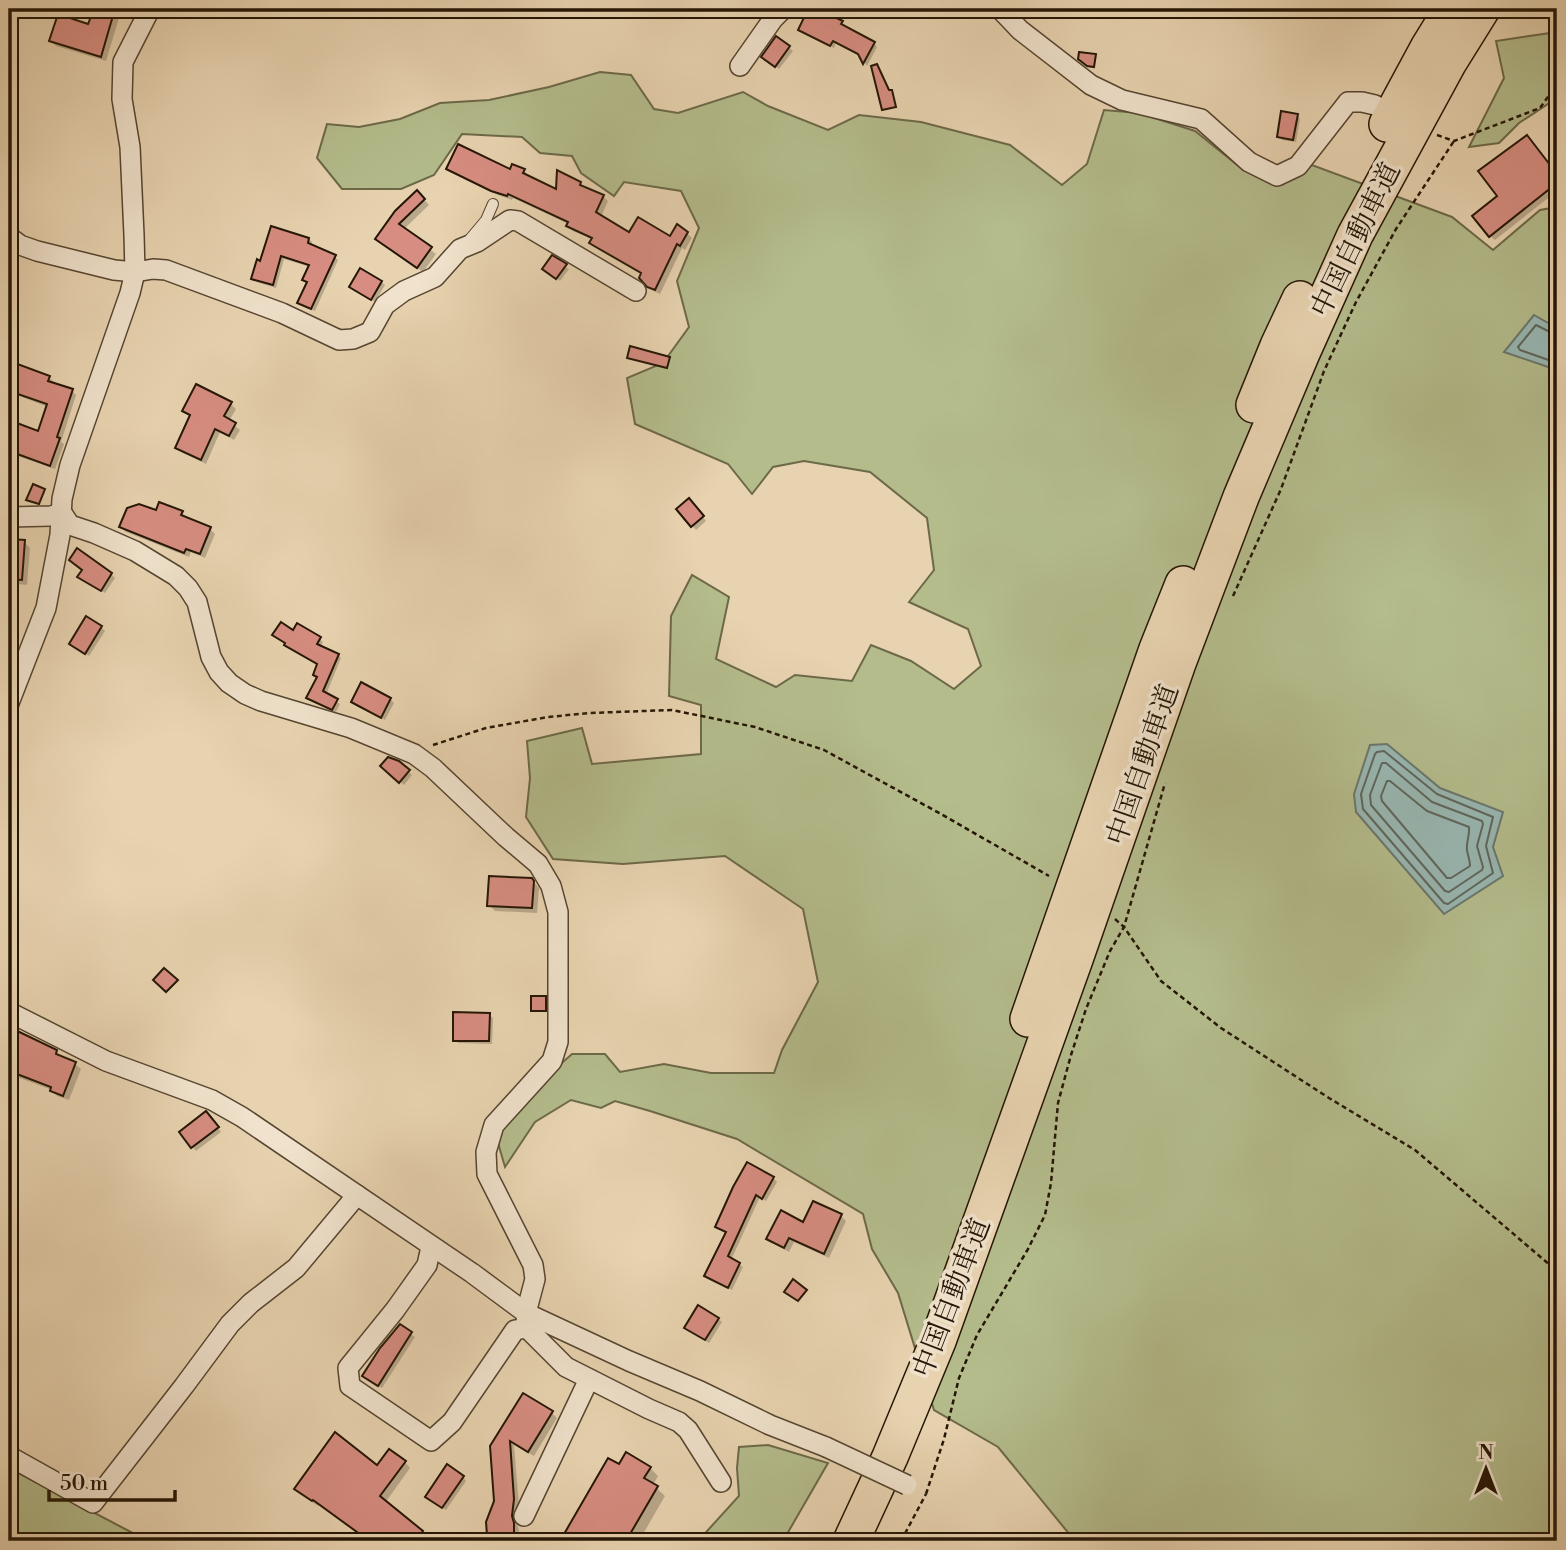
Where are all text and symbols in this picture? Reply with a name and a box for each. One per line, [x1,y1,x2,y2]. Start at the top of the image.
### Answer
street label: 中国自動車道 [1303,157,1409,323]
street label: 中国自動車道 [1099,680,1187,850]
street label: 中国自動車道 [906,1213,998,1383]
north arrow [1450,1434,1520,1504]
text: N [1478,1441,1494,1465]
scale bar [49,1459,175,1503]
text: 50 m [60,1471,108,1497]

